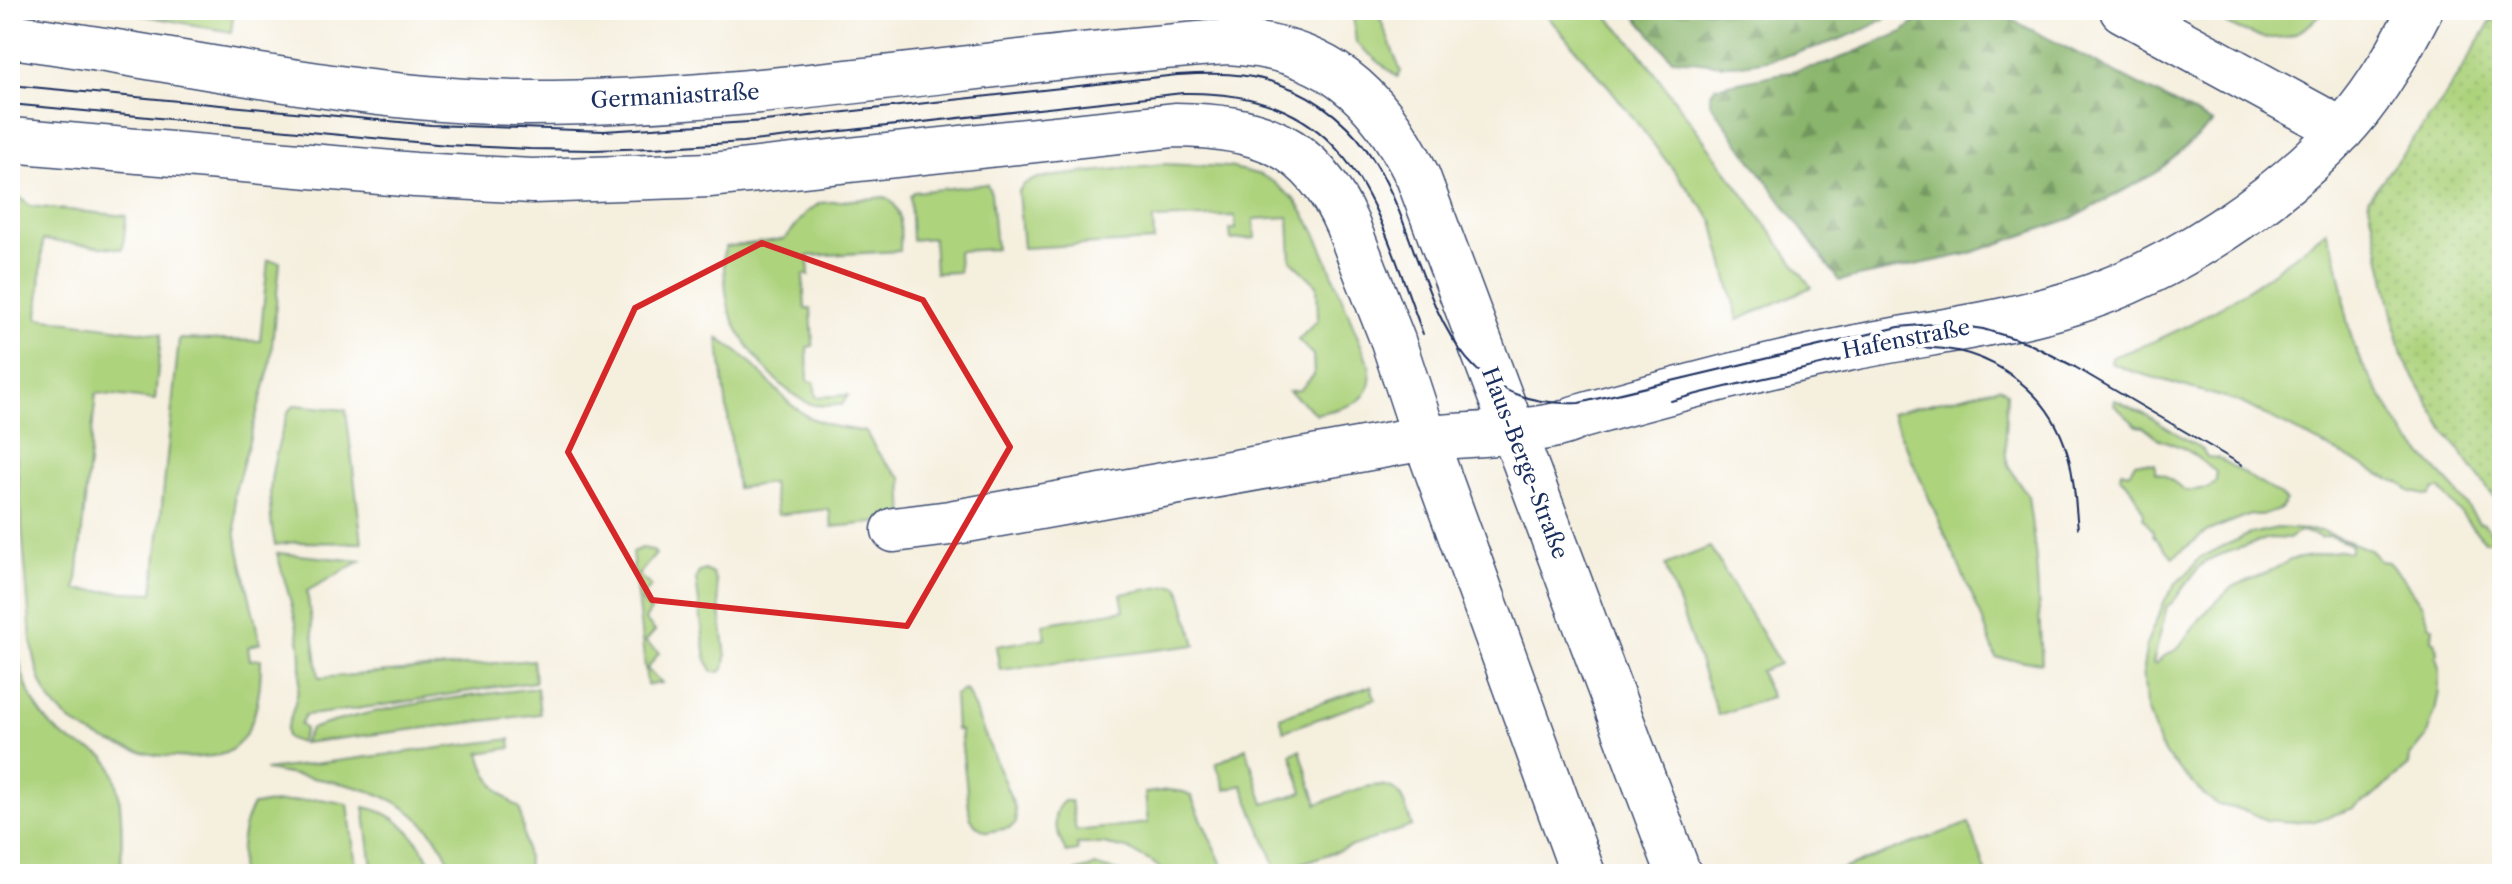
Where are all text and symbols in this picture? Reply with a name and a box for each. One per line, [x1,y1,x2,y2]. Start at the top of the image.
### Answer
street label: Germaniastraße [590,78,760,114]
street label: Hafenstraße [1840,313,1972,365]
street label: Haus-Berge-Straße [1476,363,1574,563]

